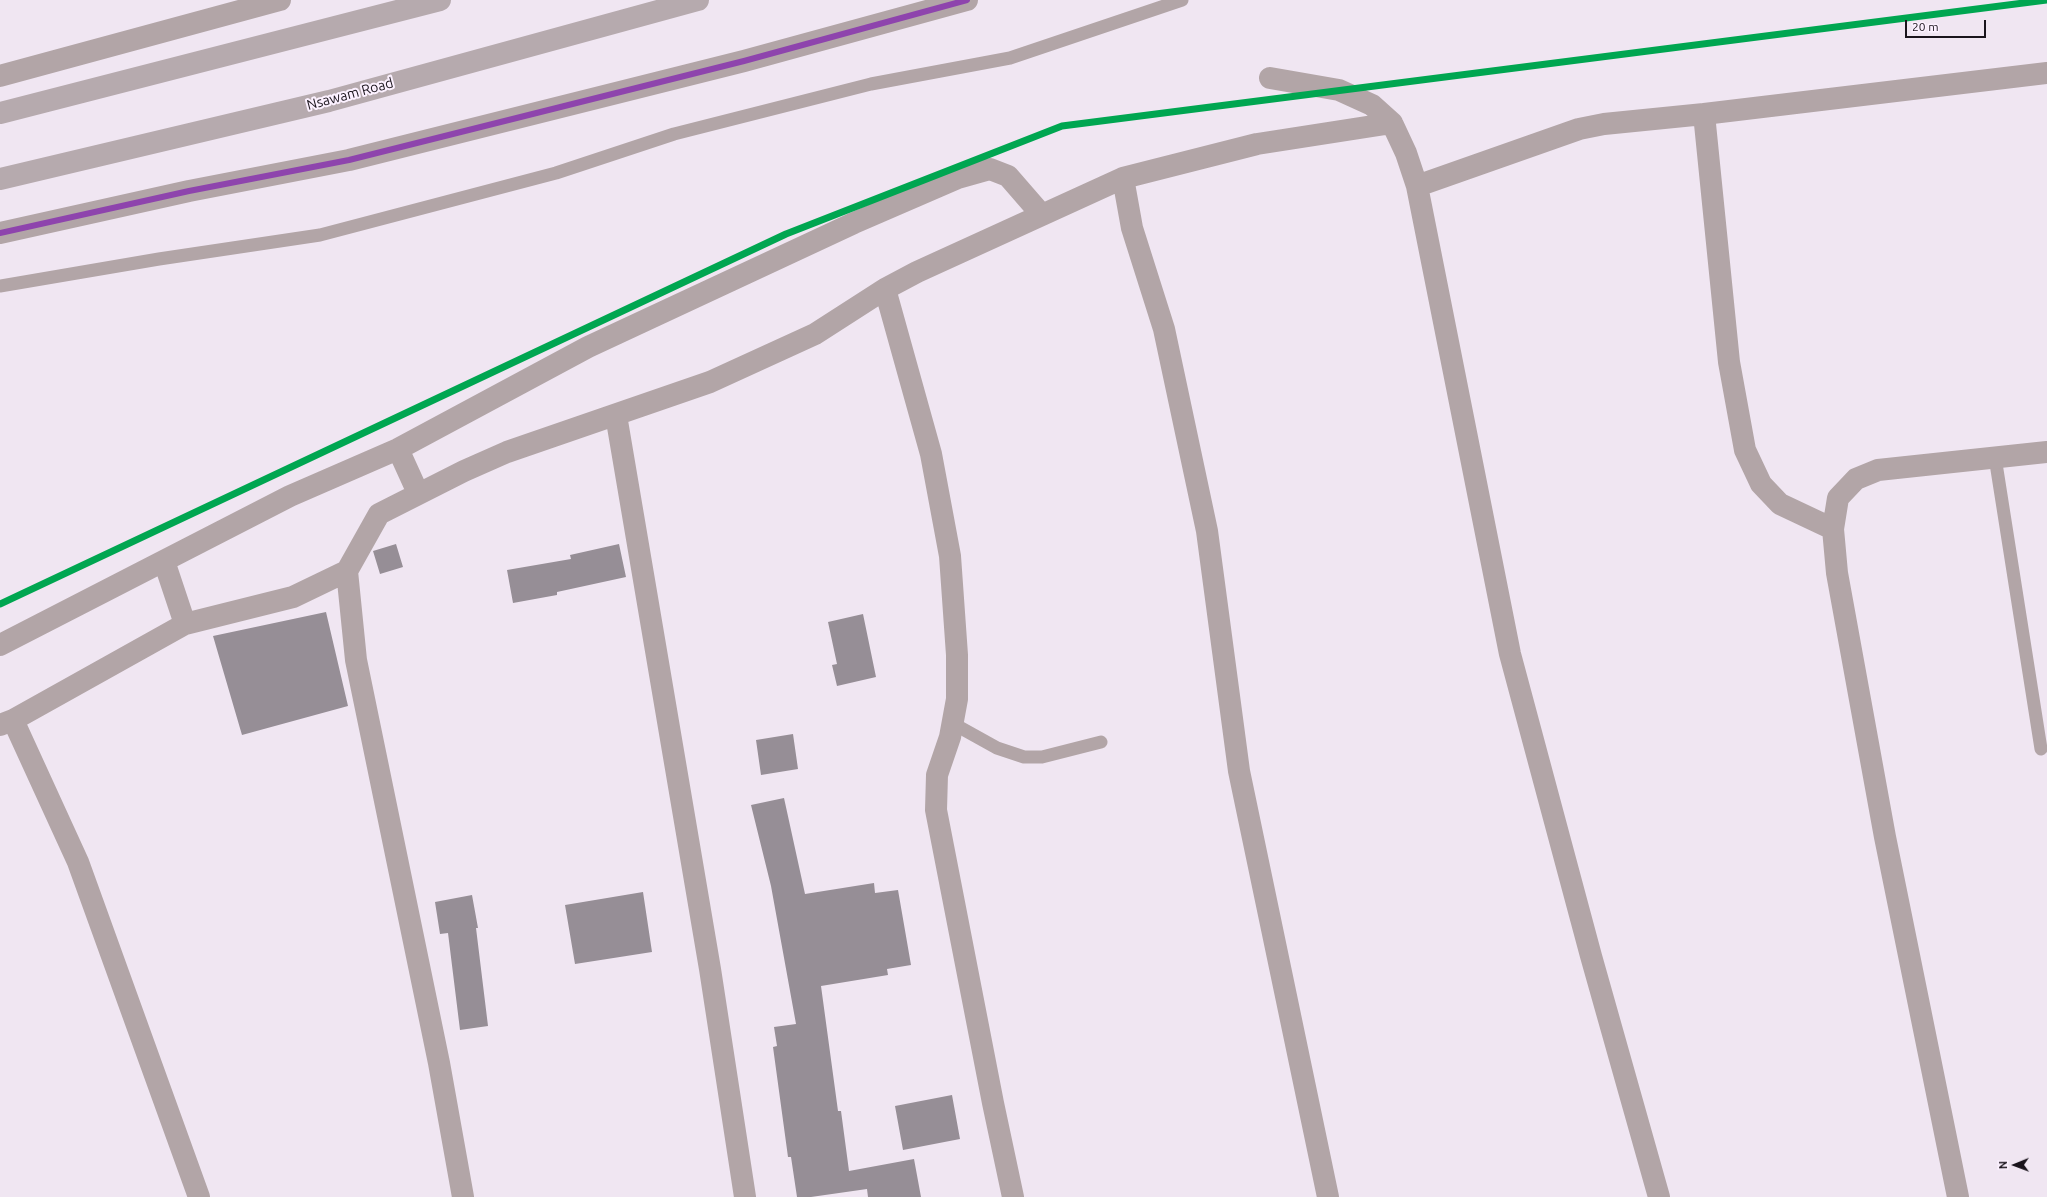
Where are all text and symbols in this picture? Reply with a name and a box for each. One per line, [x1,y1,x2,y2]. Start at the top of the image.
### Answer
scale bar [1907,12,1988,38]
text: 20 m [1912,20,1939,33]
street label: Nsawam Road [305,74,395,114]
north arrow [1995,1145,2035,1185]
text: N [1997,1161,2009,1169]

